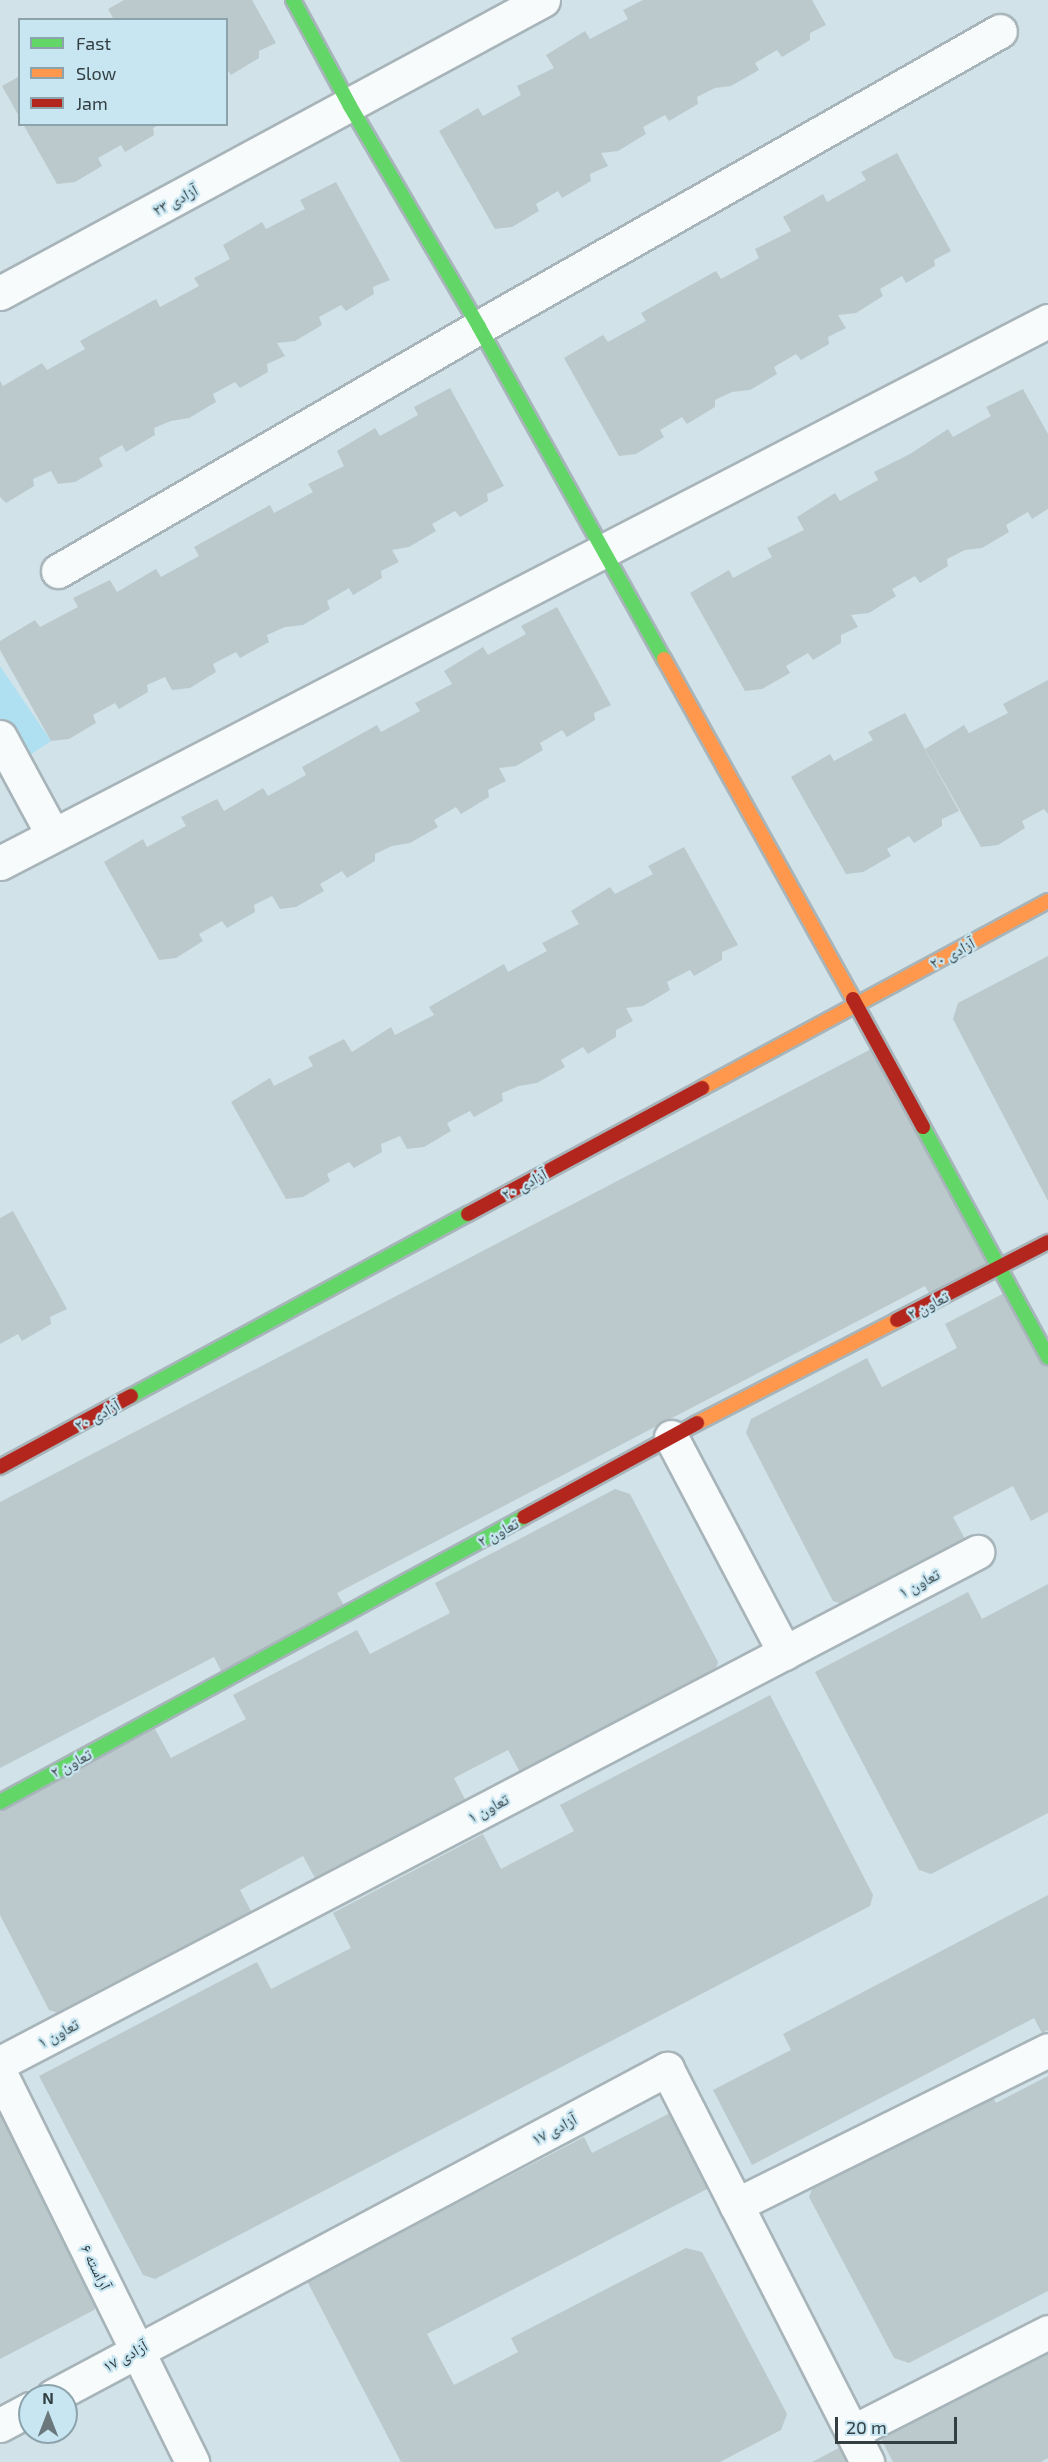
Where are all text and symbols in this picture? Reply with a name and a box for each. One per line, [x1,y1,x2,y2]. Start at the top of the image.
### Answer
legend [18,18,228,126]
text: Fast [76,32,111,54]
text: Slow [76,62,116,84]
text: Jam [76,92,108,114]
street label: آزادی ۲۳ [149,180,201,220]
street label: آزادی ۲۰ [926,933,978,973]
street label: آزادی ۲۰ [498,1164,550,1204]
street label: تعاون ۲ [904,1287,952,1323]
street label: آزادی ۲۰ [71,1395,123,1435]
street label: تعاون ۲ [474,1513,522,1551]
street label: تعاون ۱ [895,1564,943,1602]
street label: تعاون ۲ [47,1744,95,1782]
street label: تعاون ۱ [464,1789,512,1827]
street label: تعاون ۱ [34,2014,82,2052]
street label: آزادی ۱۷ [528,2109,580,2149]
street label: آراسته ۶ [77,2241,115,2293]
street label: آزادی ۱۷ [99,2336,151,2376]
north arrow [18,2384,78,2444]
text: N [42,2388,54,2407]
scale bar [838,2405,960,2443]
text: 20 m [846,2416,887,2438]

